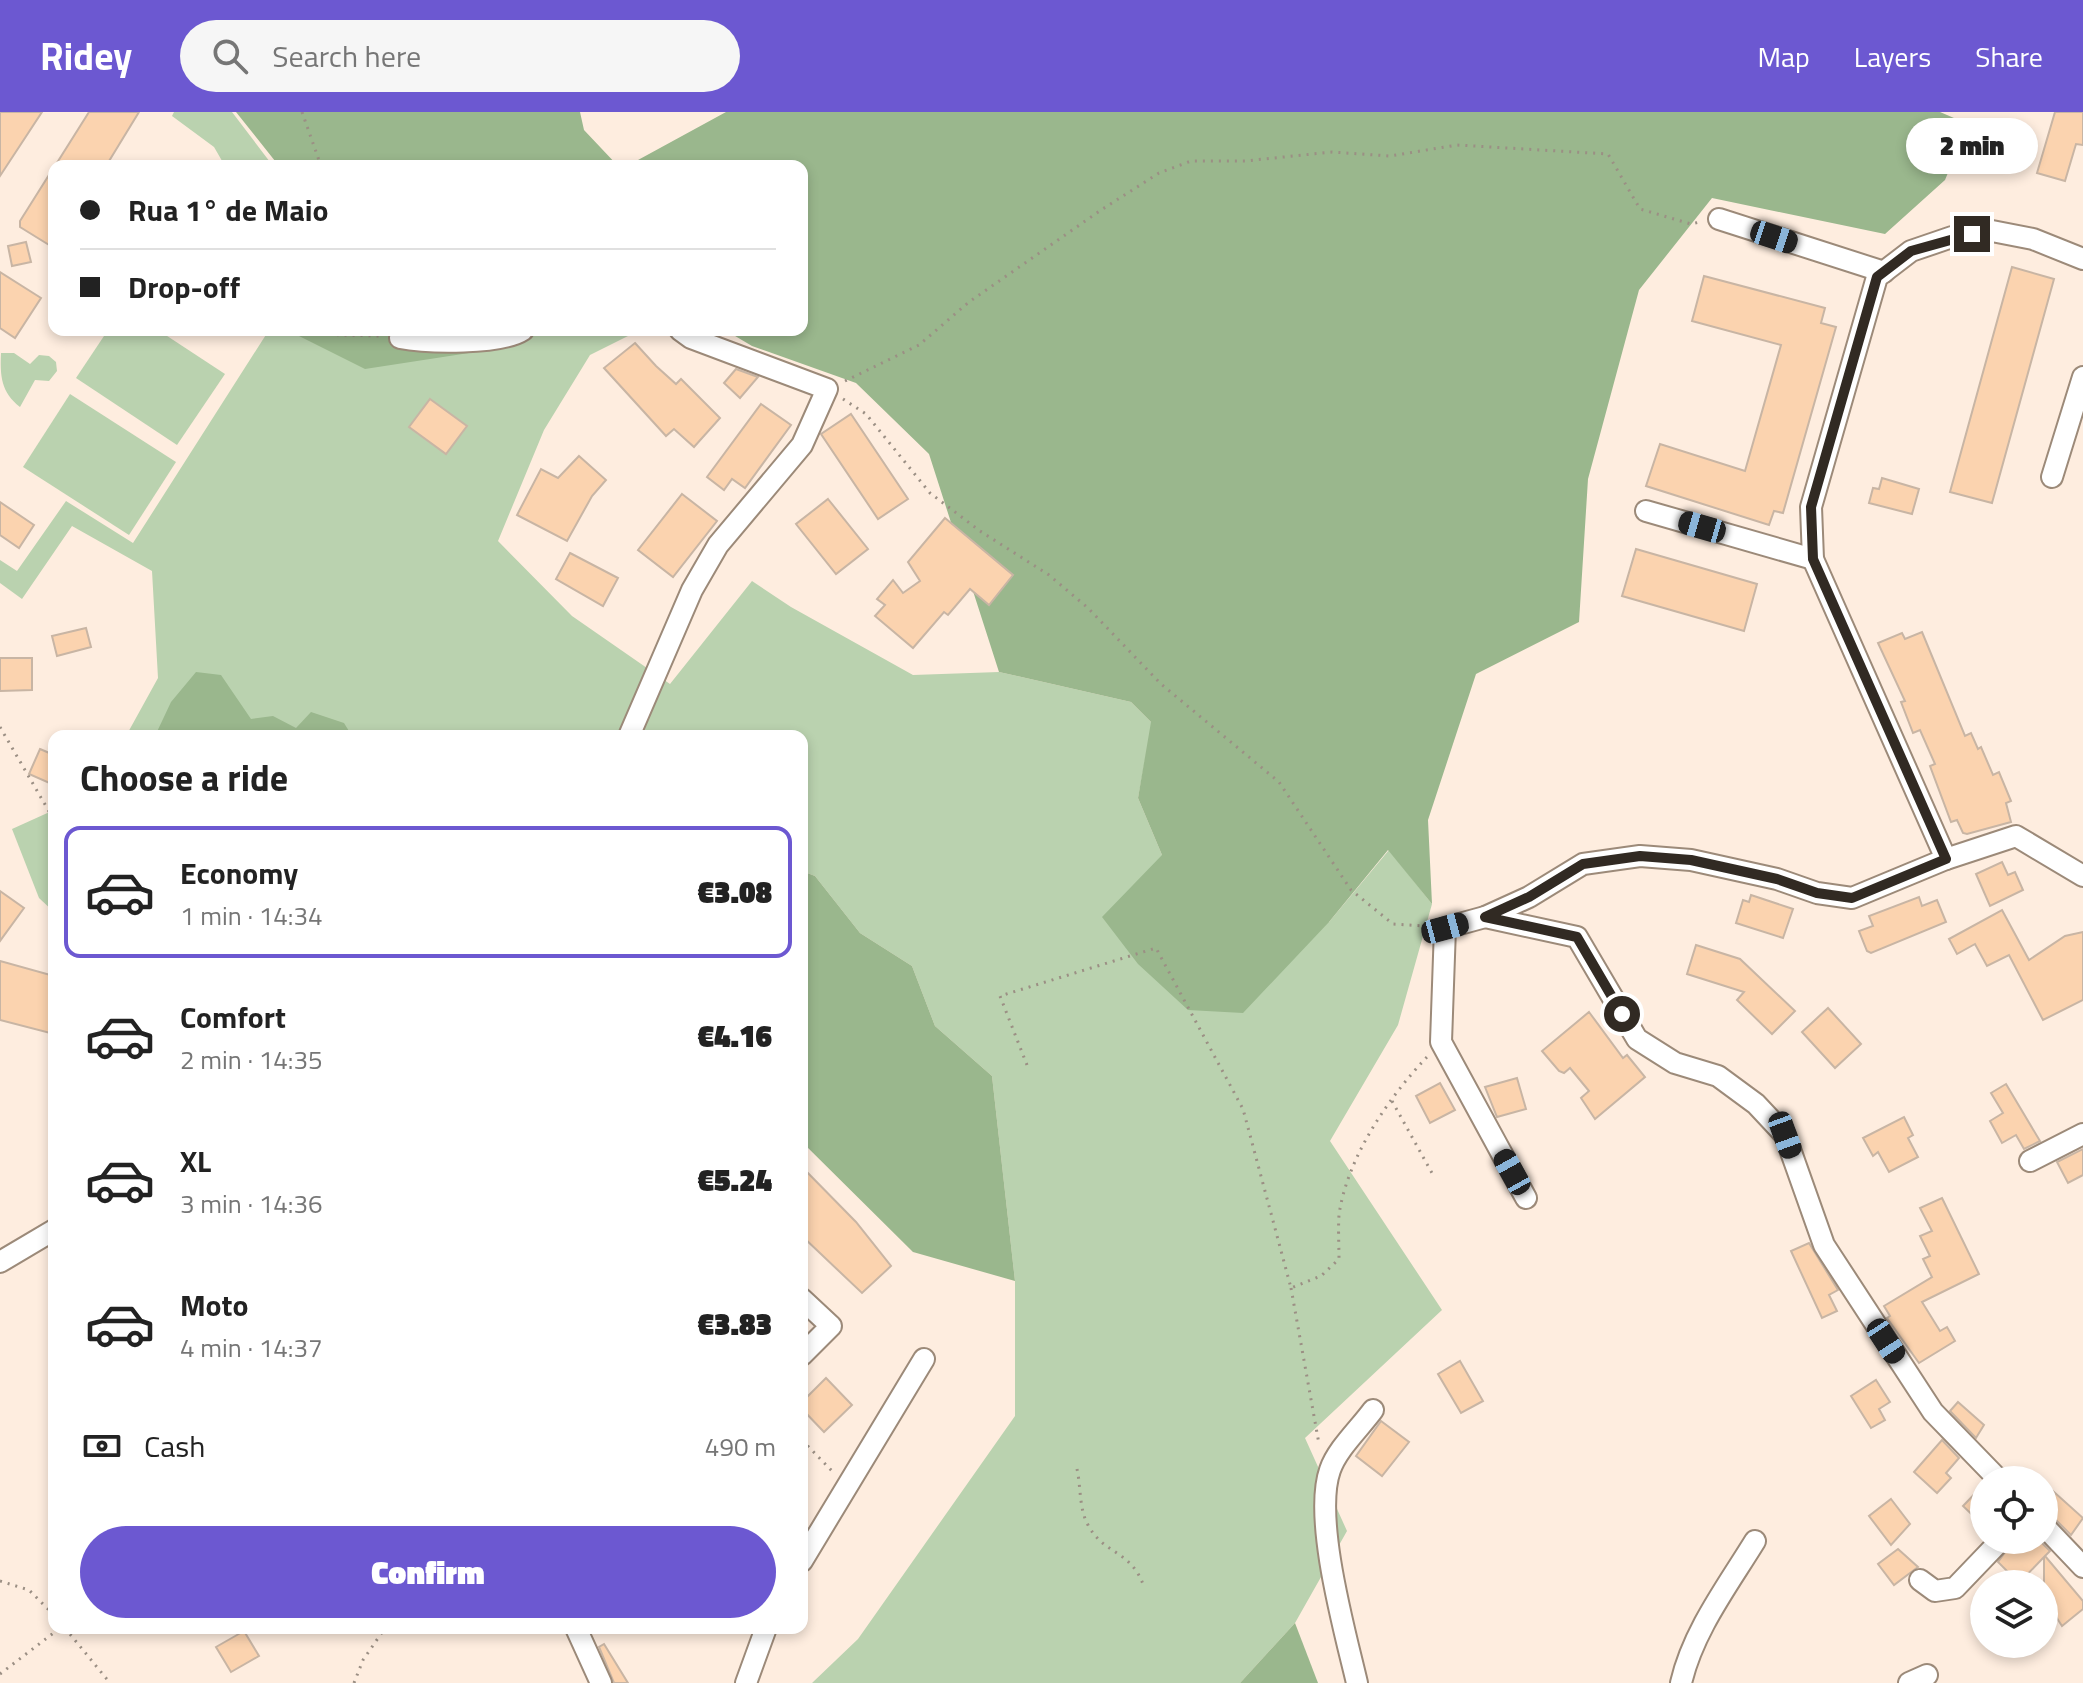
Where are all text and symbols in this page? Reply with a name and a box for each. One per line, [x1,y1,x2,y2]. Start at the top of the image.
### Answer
search box [180,20,740,92]
text: Ridey [40,27,132,85]
text: Search here [272,33,421,79]
icon: search [208,34,252,78]
text: Map [1757,35,1810,78]
text: Layers [1854,35,1931,78]
text: Share [1975,35,2043,78]
callout: 2 min [1906,118,2038,174]
text: 2 min [1940,126,2004,165]
text: Rua 1° de Maio [128,187,328,233]
route end [1954,216,1990,252]
car [1747,218,1801,256]
text: Drop-off [128,264,240,310]
car [1676,509,1728,545]
text: Choose a ride [80,750,288,805]
text: Economy [180,850,298,896]
icon: car [84,856,156,928]
text: €3.08 [698,869,772,915]
text: 1 min · 14:34 [180,896,323,935]
car [1419,910,1471,946]
text: Comfort [180,994,286,1040]
route start [1604,996,1640,1032]
icon: car [84,1000,156,1072]
text: €4.16 [698,1013,772,1059]
text: 2 min · 14:35 [180,1040,323,1079]
car [1766,1108,1804,1162]
text: XL [180,1138,211,1184]
icon: car [84,1144,156,1216]
car [1490,1145,1534,1199]
text: €5.24 [698,1157,772,1203]
text: 3 min · 14:36 [180,1184,323,1223]
text: Moto [180,1282,248,1328]
icon: car [84,1288,156,1360]
text: €3.83 [698,1301,772,1347]
car [1863,1314,1909,1368]
text: 4 min · 14:37 [180,1328,323,1367]
text: Cash [144,1423,205,1469]
icon: cash [80,1424,124,1468]
text: 490 m [705,1427,776,1466]
map controls [1970,1466,2058,1658]
button: locate [1970,1466,2058,1554]
button: Confirm [80,1526,776,1618]
button: layers [1970,1570,2058,1658]

